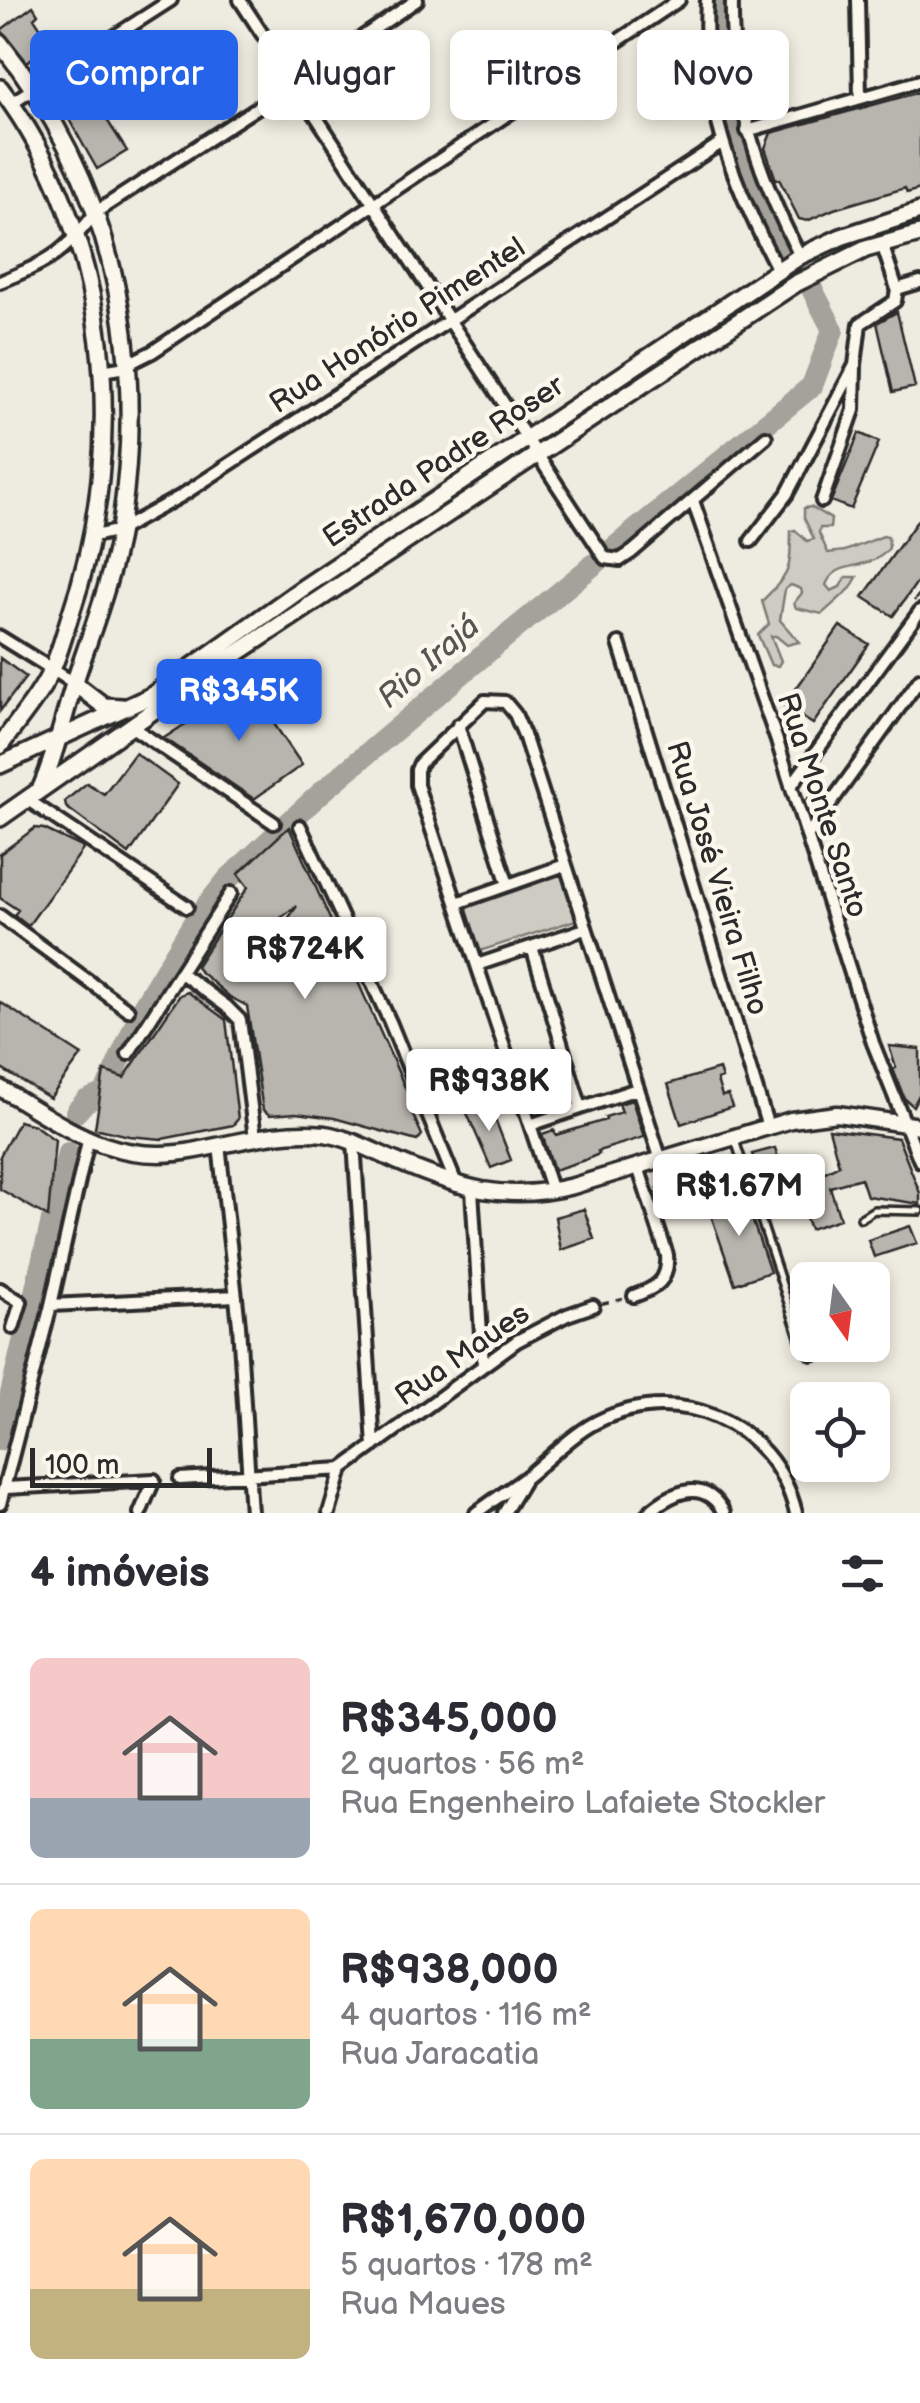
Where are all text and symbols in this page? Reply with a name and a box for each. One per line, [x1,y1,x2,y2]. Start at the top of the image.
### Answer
chip: Comprar [30,30,238,120]
chip: Alugar [258,30,430,120]
chip: Filtros [450,30,617,120]
chip: Novo [637,30,789,120]
street label: Rua Honório Pimentel [263,230,532,422]
street label: Estrada Padre Roser [316,367,572,556]
water label: Rio Irajá [370,607,488,717]
pin: R$345K [158,659,320,744]
text: R$345K [179,672,299,711]
street label: Rua Monte Santo [769,688,875,922]
street label: Rua José Vieira Filho [658,737,776,1020]
pin: R$724K [224,917,386,1002]
text: R$724K [245,930,365,969]
pin: R$938K [408,1049,570,1134]
text: R$938K [428,1062,550,1101]
pin: R$1.67M [647,1154,831,1239]
text: R$1.67M [675,1167,803,1206]
north arrow [790,1262,890,1362]
map controls [790,1262,890,1482]
street label: Rua Maues [389,1295,537,1414]
button: locate [790,1382,890,1482]
scale bar [30,1443,212,1488]
text: 100 m [45,1449,119,1482]
icon: filters [835,1546,890,1601]
text: 4 imóveis [30,1548,210,1599]
text: R$345,000 [340,1694,558,1745]
icon: home [110,1698,230,1818]
text: 2 quartos · 56 m² [340,1745,585,1784]
text: Rua Engenheiro Lafaiete Stockler [340,1784,825,1823]
text: R$938,000 [340,1945,559,1996]
icon: home [110,1949,230,2069]
text: 4 quartos · 116 m² [340,1996,592,2035]
text: Rua Jaracatia [340,2035,539,2074]
text: R$1,670,000 [340,2195,586,2246]
icon: home [110,2199,230,2319]
text: 5 quartos · 178 m² [340,2246,593,2285]
text: Rua Maues [340,2285,506,2324]

